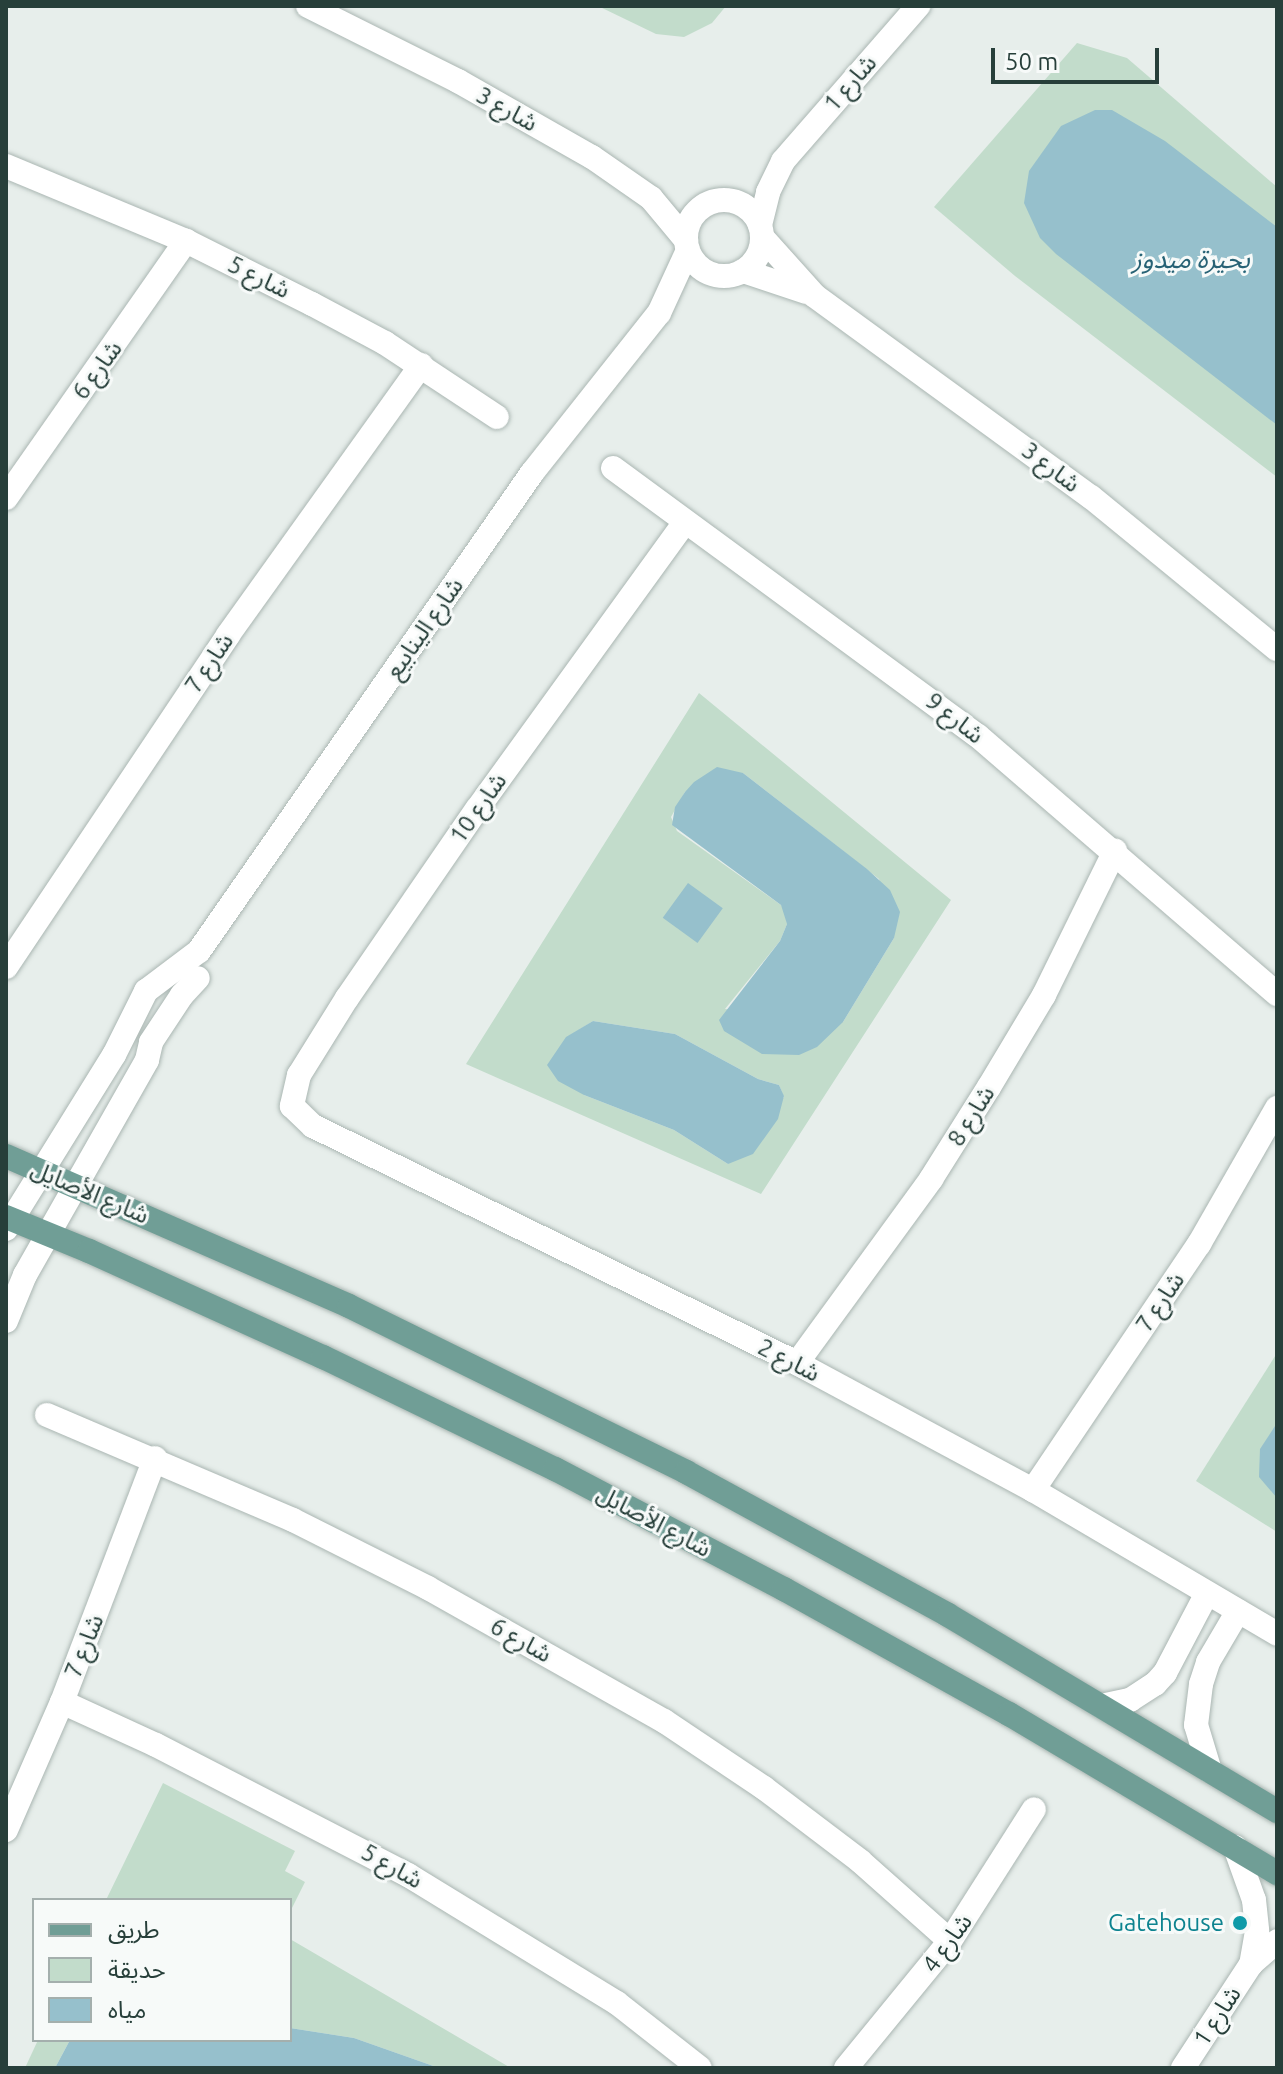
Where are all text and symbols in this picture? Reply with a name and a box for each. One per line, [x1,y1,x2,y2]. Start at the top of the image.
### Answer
scale bar [995,32,1163,82]
text: 50 m [1005,48,1058,75]
street label: شارع 1 [818,49,882,117]
street label: شارع 3 [471,80,543,138]
water label: بحيرة ميدوز [1132,243,1250,275]
street label: شارع 5 [223,250,295,304]
street label: شارع 6 [66,335,128,405]
street label: شارع 3 [1016,436,1086,498]
street label: شارع الينابيع [379,572,469,684]
street label: شارع 7 [179,628,239,698]
street label: شارع 9 [920,686,990,750]
street label: شارع 10 [443,767,513,849]
street label: شارع 8 [941,1080,1001,1152]
street label: شارع الأصايل [27,1154,153,1230]
street label: شارع 7 [1130,1267,1190,1337]
street label: شارع 2 [753,1332,825,1388]
street label: شارع الأصايل [592,1479,716,1563]
street label: شارع 7 [58,1610,110,1682]
street label: شارع 6 [485,1611,557,1669]
street label: شارع 5 [356,1837,428,1895]
legend [32,1898,292,2042]
street label: شارع 4 [916,1908,978,1978]
place label: Gatehouse [1108,1909,1224,1937]
marker: Gatehouse [1231,1914,1249,1932]
text: طريق [108,1916,160,1943]
text: حديقة [108,1956,166,1983]
street label: شارع 1 [1187,1981,1247,2051]
text: مياه [108,1996,146,2023]

